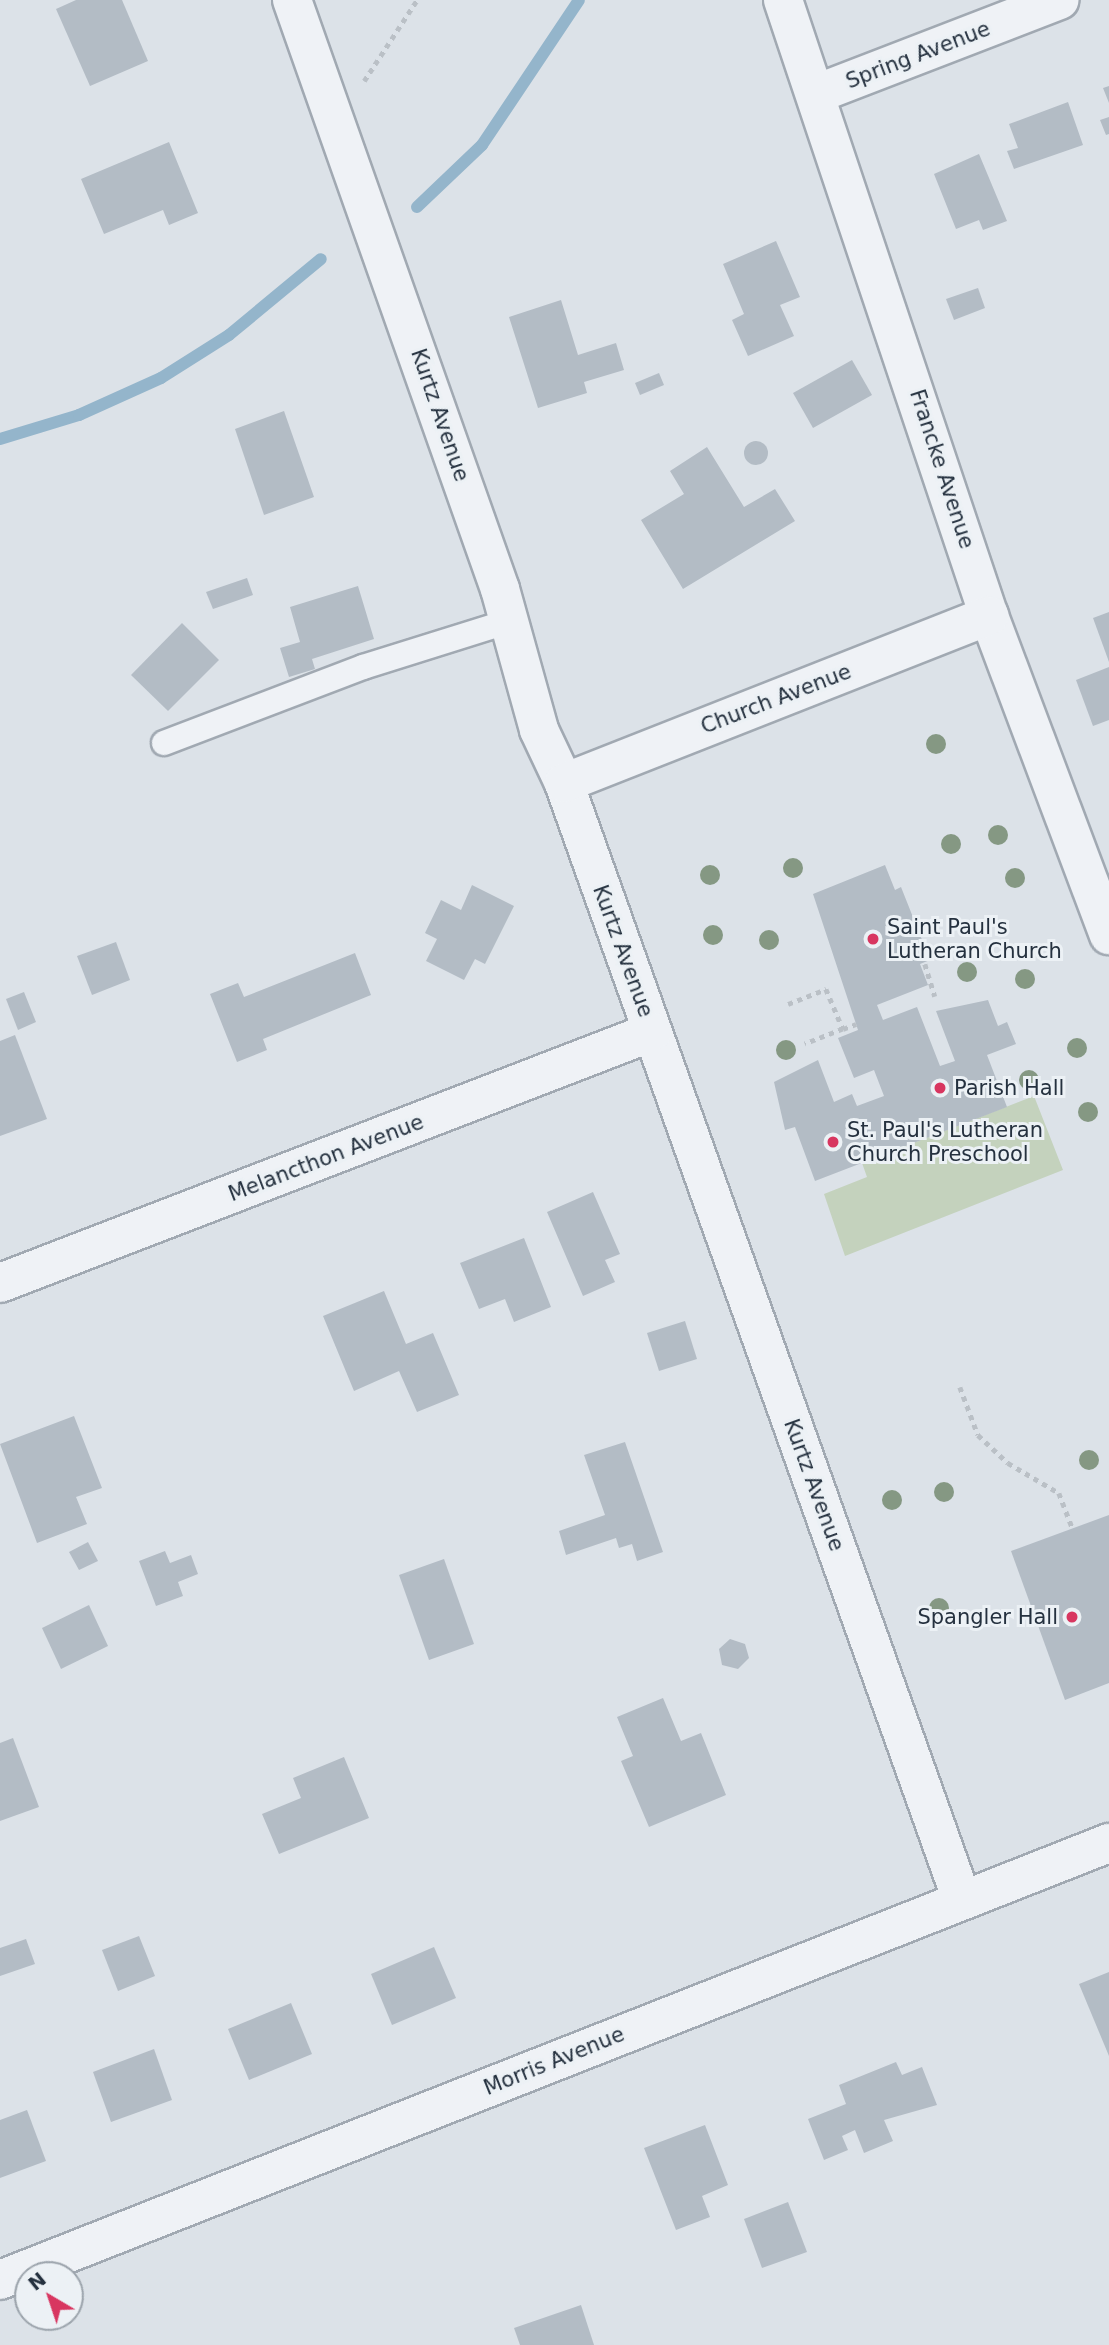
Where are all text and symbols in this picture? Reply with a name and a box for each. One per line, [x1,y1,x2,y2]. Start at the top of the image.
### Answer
street label: Spring Avenue [842,16,994,94]
street label: Kurtz Avenue [406,345,474,485]
street label: Francke Avenue [904,386,980,552]
street label: Church Avenue [697,659,855,739]
street label: Kurtz Avenue [587,882,659,1020]
place label: Saint Paul's Lutheran Church [887,914,1062,964]
marker: Saint Paul's Lutheran Church [865,931,881,947]
place label: Parish Hall [954,1075,1064,1101]
marker: Parish Hall [932,1080,948,1096]
street label: Melancthon Avenue [225,1109,427,1207]
place label: St. Paul's Lutheran Church Preschool [847,1117,1043,1167]
marker: St. Paul's Lutheran Church Preschool [825,1134,841,1150]
street label: Kurtz Avenue [778,1416,850,1554]
place label: Spangler Hall [917,1604,1058,1630]
marker: Spangler Hall [1064,1609,1080,1625]
street label: Morris Avenue [480,2021,628,2101]
north arrow [14,2261,84,2331]
text: N [24,2268,50,2295]

